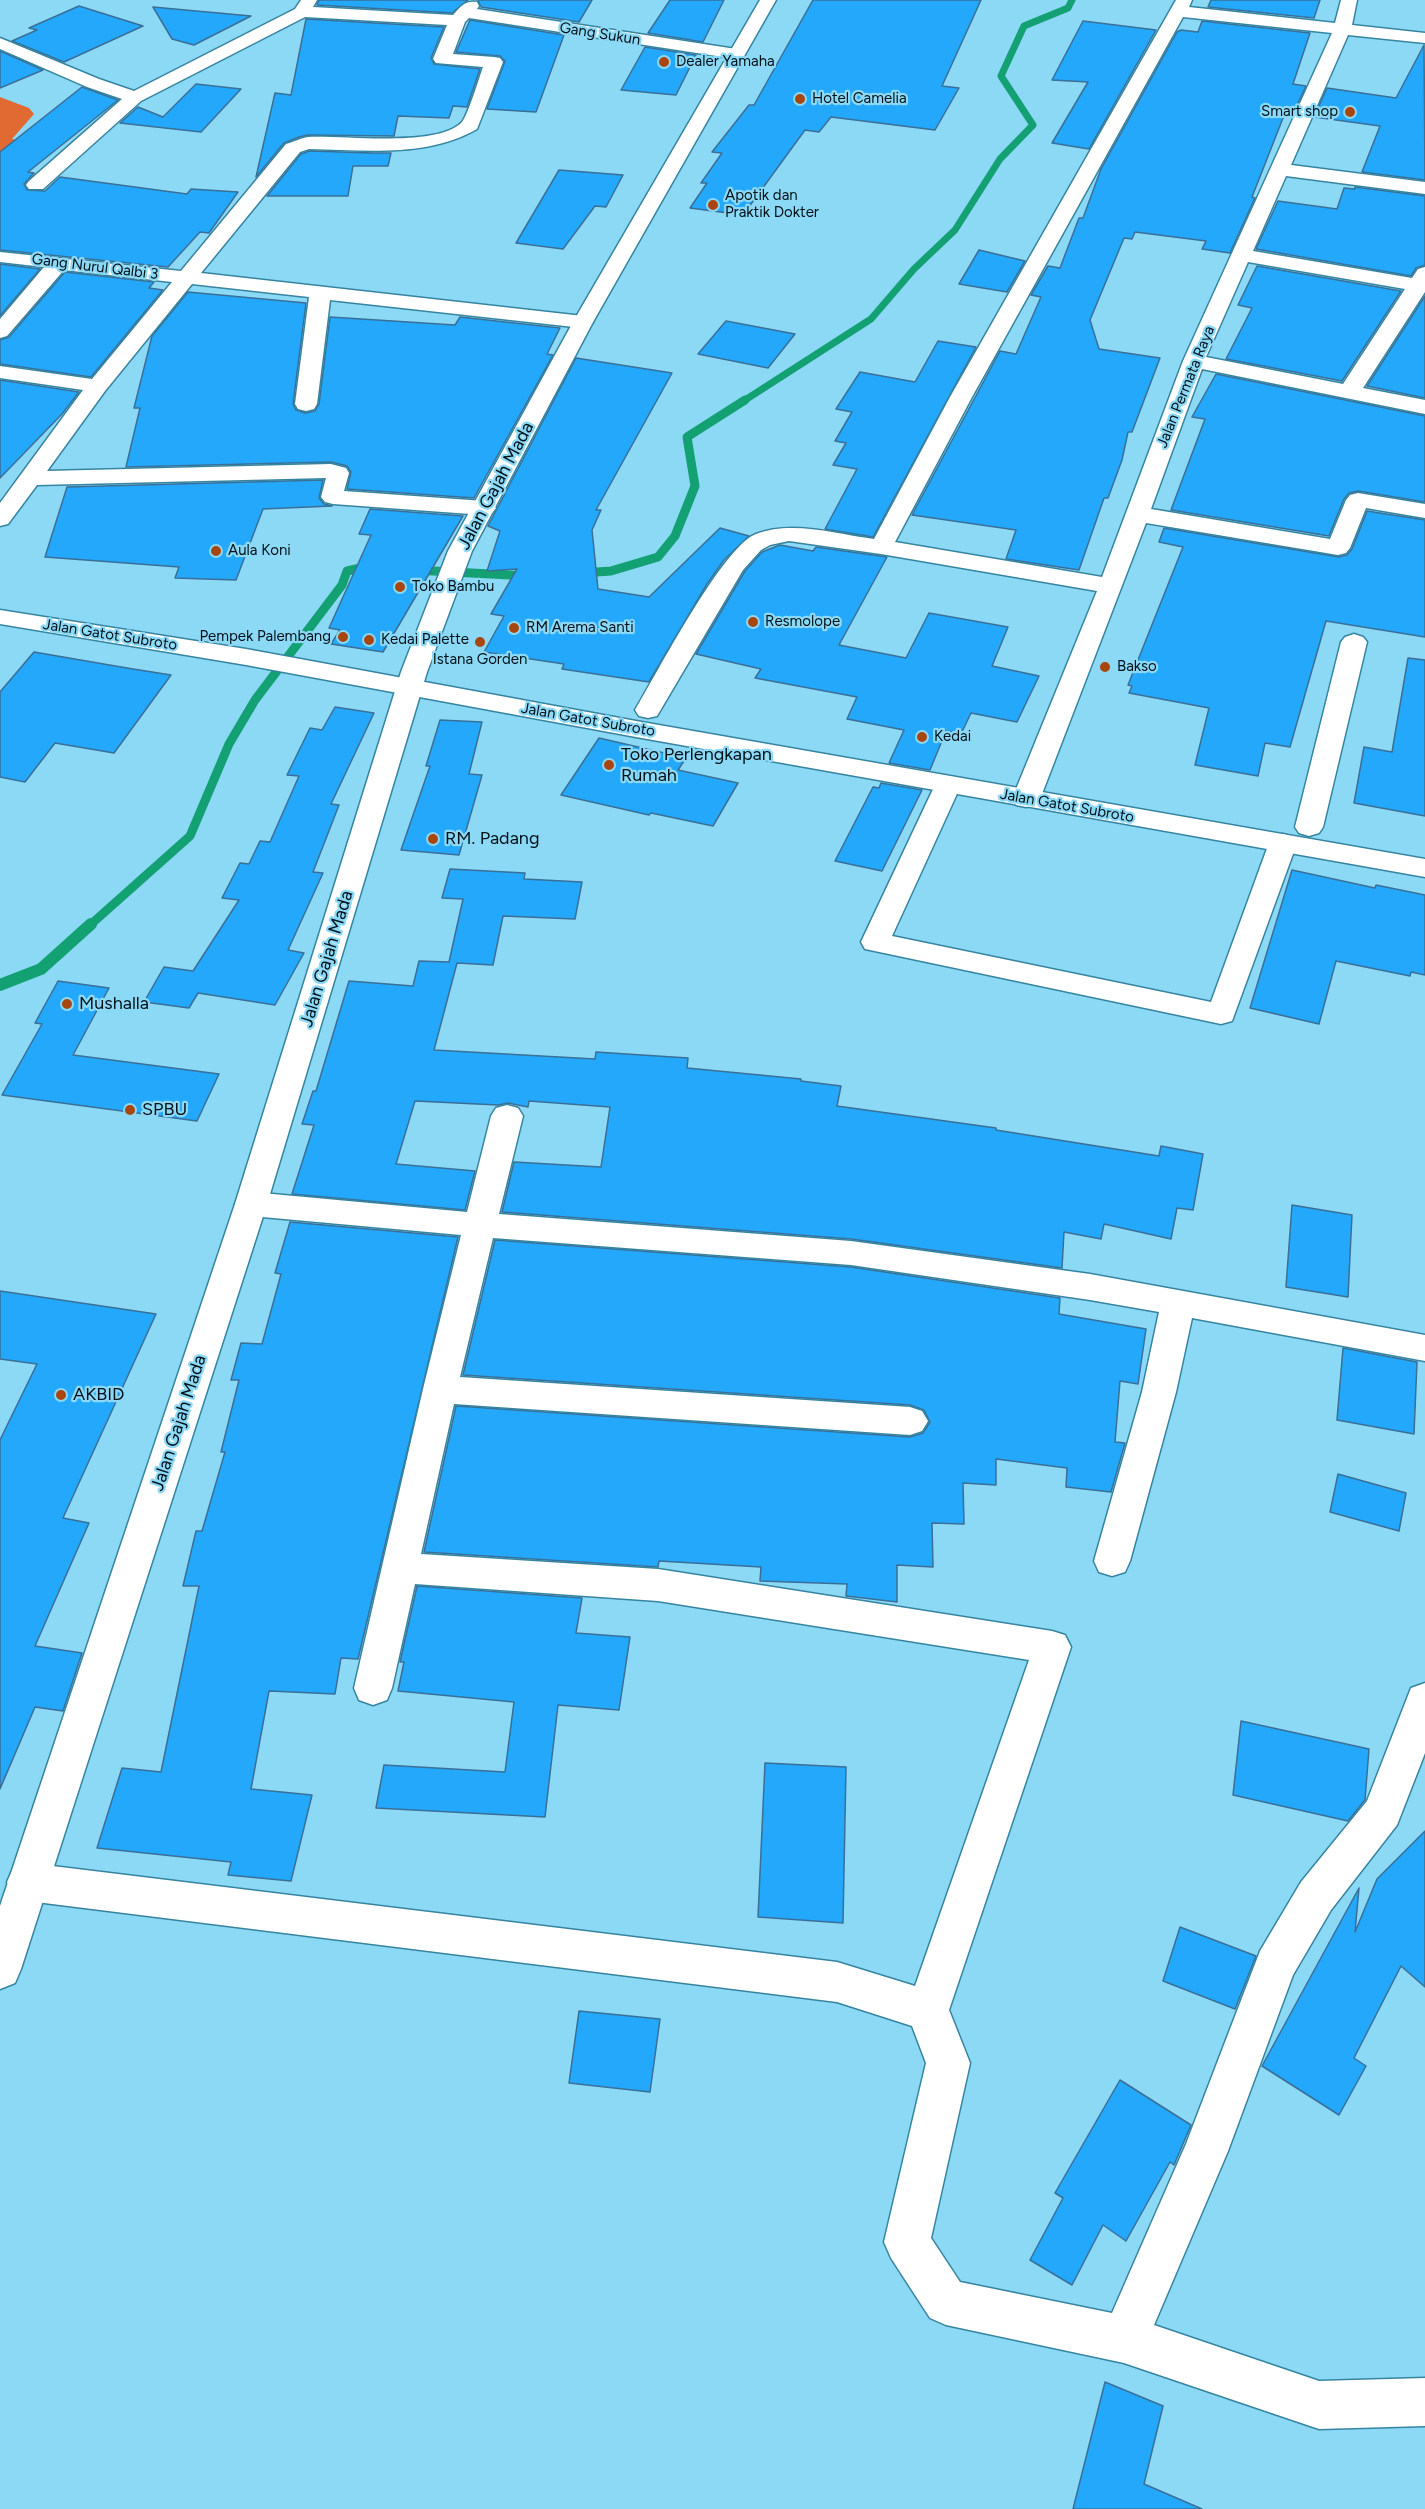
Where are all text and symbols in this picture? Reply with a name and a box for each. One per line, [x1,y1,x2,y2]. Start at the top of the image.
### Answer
street label: Gang Sukun [558,19,642,49]
place label: Dealer Yamaha [676,53,775,71]
marker: Dealer Yamaha [657,55,671,69]
place label: Hotel Camelia [812,90,907,108]
marker: Hotel Camelia [793,92,807,106]
place label: Smart shop [1261,103,1338,121]
marker: Smart shop [1343,105,1357,119]
place label: Apotik dan Praktik Dokter [725,187,819,222]
marker: Apotik dan Praktik Dokter [706,198,720,212]
street label: Gang Nurul Qalbi 3 [31,250,159,284]
street label: Jalan Permata Raya [1153,323,1219,451]
street label: Jalan Gajah Mada [453,418,539,554]
place label: Aula Koni [228,542,291,560]
marker: Aula Koni [209,544,223,558]
place label: Toko Bambu [412,578,494,596]
marker: Toko Bambu [393,580,407,594]
place label: Resmolope [765,613,840,631]
marker: Resmolope [746,615,760,629]
street label: Jalan Gatot Subroto [42,616,178,654]
place label: RM Arema Santi [526,619,634,637]
marker: RM Arema Santi [507,621,521,635]
place label: Pempek Palembang [199,628,331,646]
marker: Pempek Palembang [336,630,350,644]
place label: Kedai Palette [381,631,469,649]
marker: Kedai Palette [362,633,376,647]
marker: Istana Gorden [473,635,487,649]
place label: Istana Gorden [433,651,527,669]
place label: Bakso [1117,658,1157,676]
marker: Bakso [1098,660,1112,674]
street label: Jalan Gatot Subroto [520,699,656,741]
place label: Kedai [934,728,971,746]
marker: Kedai [915,730,929,744]
place label: Toko Perlengkapan Rumah [621,744,772,786]
marker: Toko Perlengkapan Rumah [602,758,616,772]
street label: Jalan Gatot Subroto [999,785,1135,827]
place label: RM. Padang [445,828,539,850]
marker: RM. Padang [426,832,440,846]
street label: Jalan Gajah Mada [296,888,358,1030]
place label: Mushalla [79,993,149,1015]
marker: Mushalla [60,997,74,1011]
place label: SPBU [142,1099,187,1121]
marker: SPBU [123,1103,137,1117]
street label: Jalan Gajah Mada [147,1352,211,1494]
place label: AKBID [73,1384,124,1406]
marker: AKBID [54,1388,68,1402]

